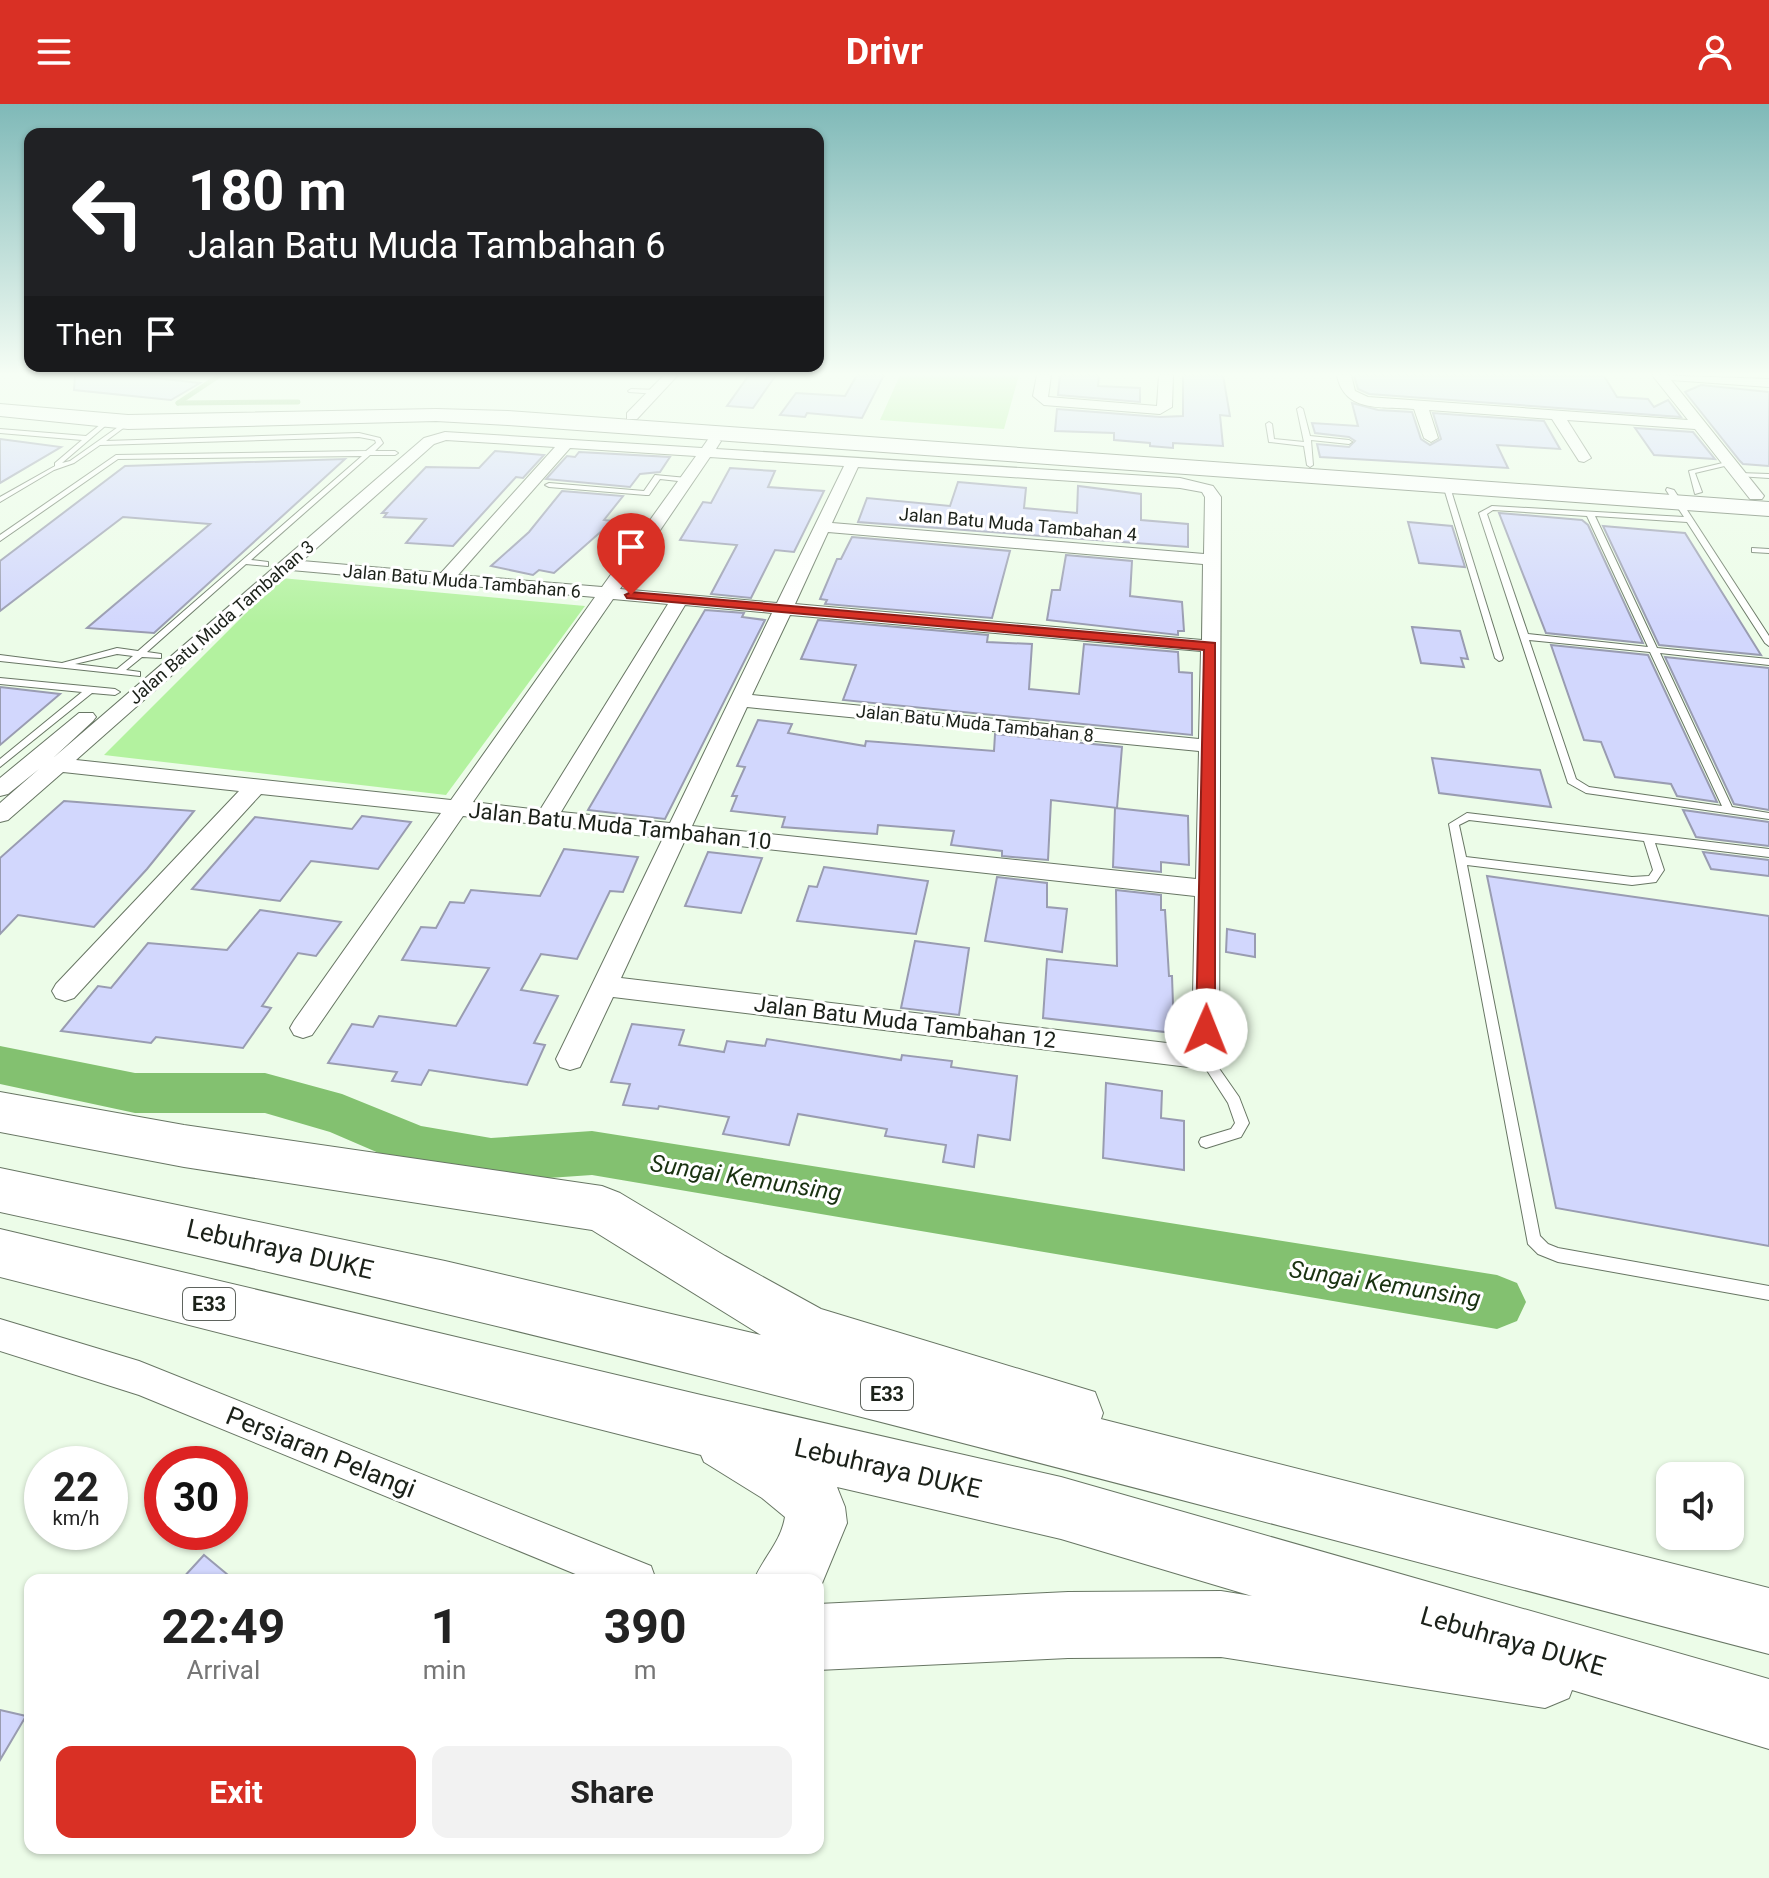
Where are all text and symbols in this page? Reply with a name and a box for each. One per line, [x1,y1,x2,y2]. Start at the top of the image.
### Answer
icon: menu [32,30,76,74]
icon: person [1693,30,1737,74]
text: Drivr [846,31,923,73]
text: 180 m [188,158,347,224]
icon: left [56,160,160,264]
text: Jalan Batu Muda Tambahan 6 [188,225,665,267]
icon: arrive [139,312,183,356]
text: Then [56,317,123,352]
street label: Jalan Batu Muda Tambahan 4 [898,503,1138,545]
pin [597,513,665,595]
icon: arrive [609,525,653,569]
street label: Jalan Batu Muda Tambahan 3 [124,536,318,708]
street label: Jalan Batu Muda Tambahan 6 [342,560,582,602]
street label: Jalan Batu Muda Tambahan 8 [855,700,1095,746]
street label: Jalan Batu Muda Tambahan 10 [467,798,773,854]
position arrow [1164,988,1248,1072]
street label: Jalan Batu Muda Tambahan 12 [753,991,1057,1053]
water label: Sungai Kemunsing [648,1149,844,1207]
street label: Lebuhraya DUKE [184,1213,376,1285]
water label: Sungai Kemunsing [1287,1255,1483,1313]
road number: E33 [183,1288,235,1320]
road number: E33 [861,1378,913,1410]
street label: Persiaran Pelangi [222,1400,420,1504]
street label: Lebuhraya DUKE [792,1432,984,1504]
speed limit sign: 30 [144,1446,248,1550]
map controls [1656,1462,1744,1550]
button: sound [1656,1462,1744,1550]
text: 22 [53,1464,99,1511]
text: km/h [53,1506,99,1530]
text: 22:49 [162,1598,285,1655]
text: 1 [431,1598,458,1655]
text: 390 [604,1598,686,1655]
street label: Lebuhraya DUKE [1417,1600,1609,1682]
text: Arrival [187,1655,260,1685]
text: min [423,1655,466,1685]
text: m [634,1655,657,1685]
button: Exit [56,1746,416,1838]
button: Share [432,1746,792,1838]

